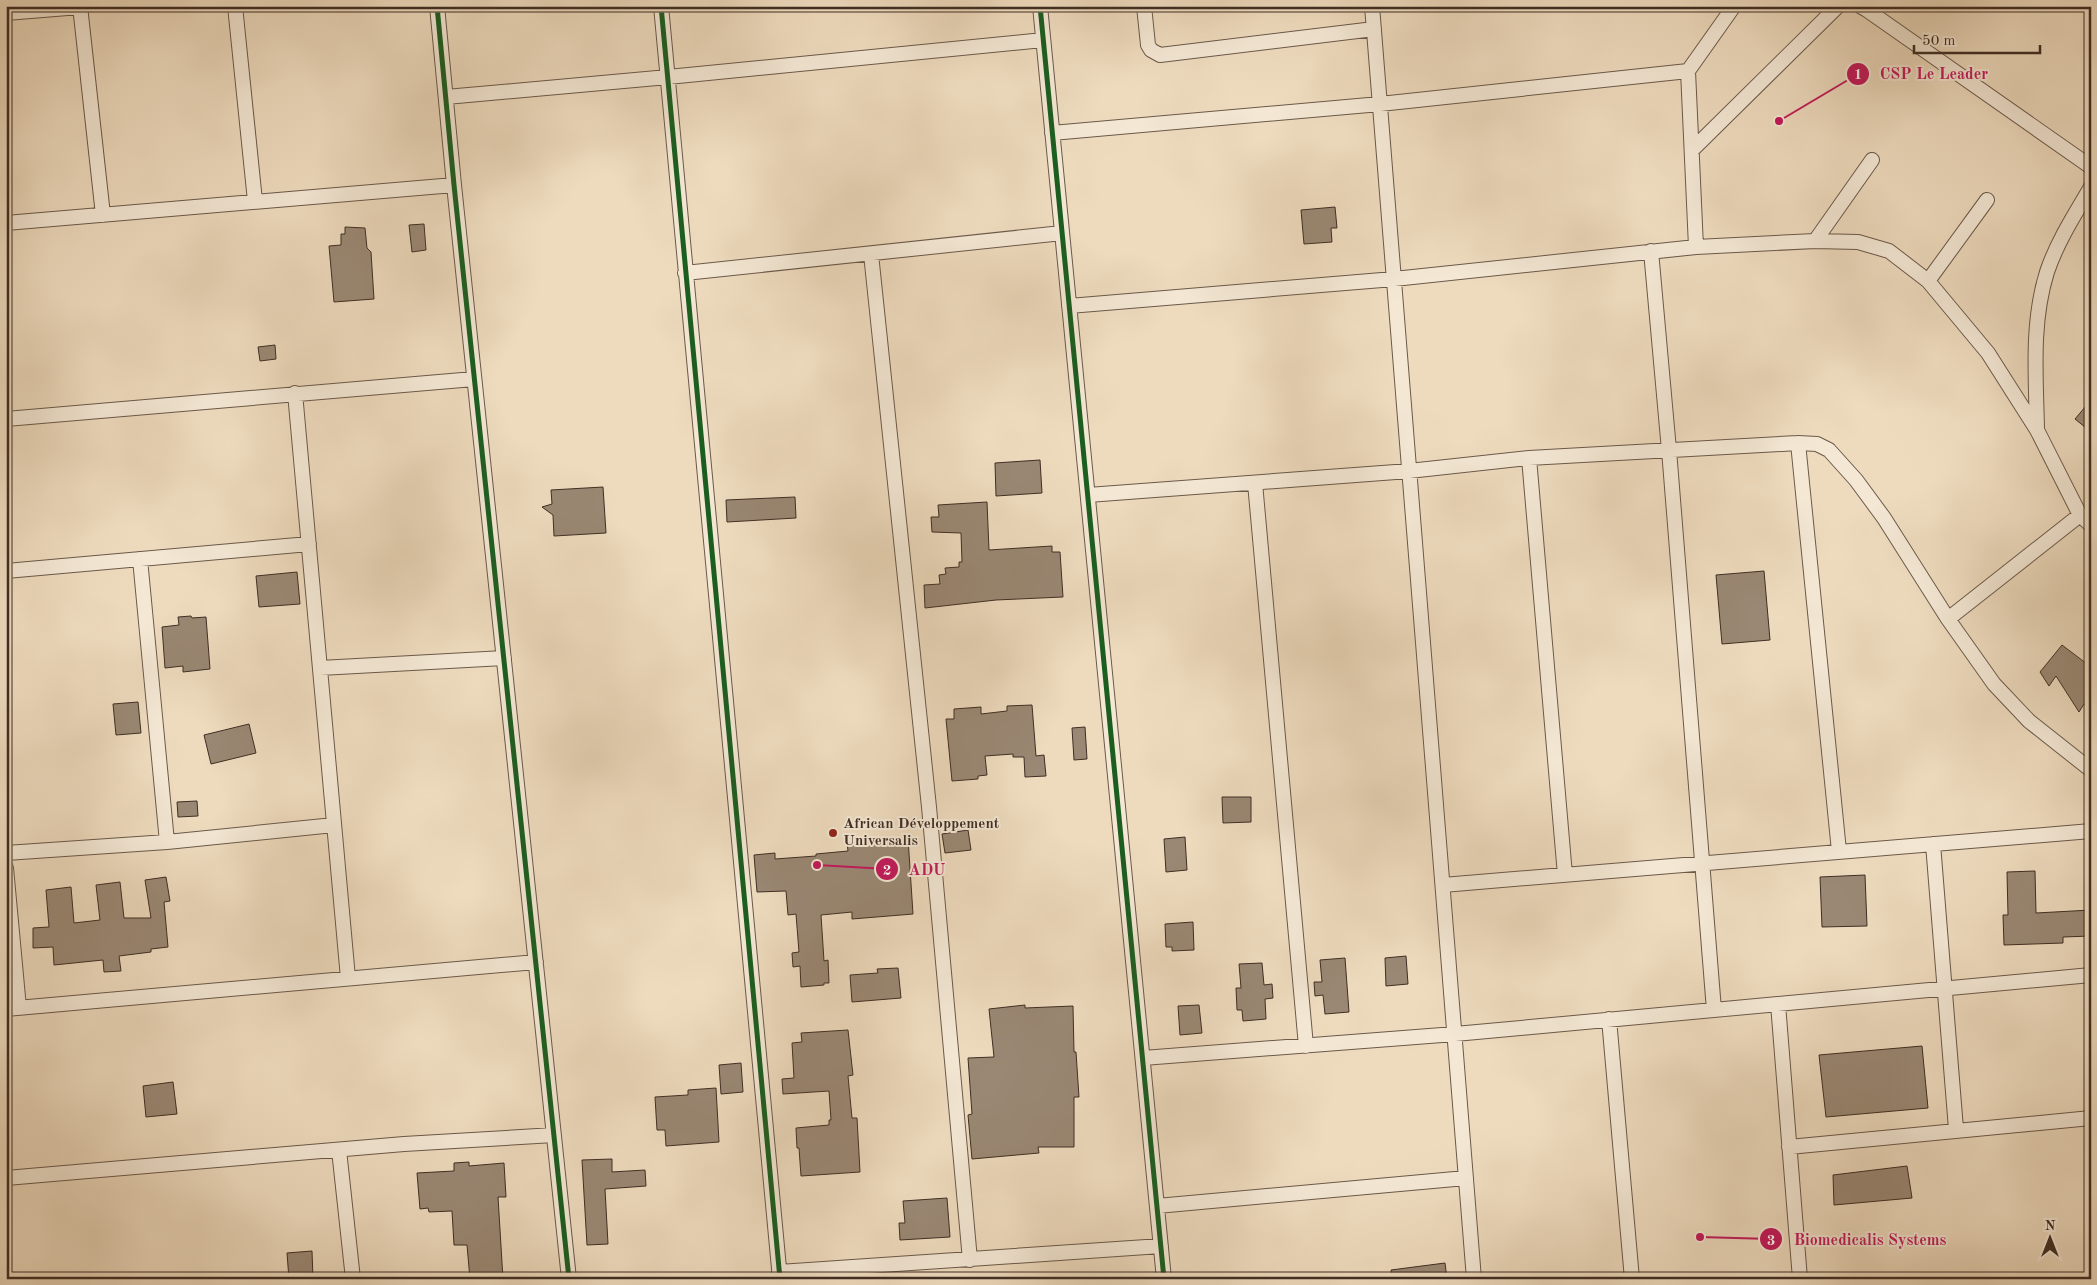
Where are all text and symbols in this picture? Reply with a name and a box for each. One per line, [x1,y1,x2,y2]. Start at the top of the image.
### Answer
scale bar [1914,22,2041,54]
text: 50 m [1922,34,1956,49]
callout: CSP Le Leader [1845,58,1999,89]
text: CSP Le Leader [1880,67,1988,83]
text: 1 [1854,68,1862,83]
place label: African Développement Universalis [843,817,1000,849]
marker: African Développement Universalis [827,827,839,839]
callout: ADU [874,854,956,885]
text: ADU [909,863,946,879]
text: 2 [883,864,891,879]
north arrow [2024,1212,2074,1262]
text: N [2045,1219,2056,1233]
callout: Biomedicalis Systems [1759,1224,1957,1255]
text: Biomedicalis Systems [1794,1233,1946,1249]
text: 3 [1767,1234,1775,1249]

